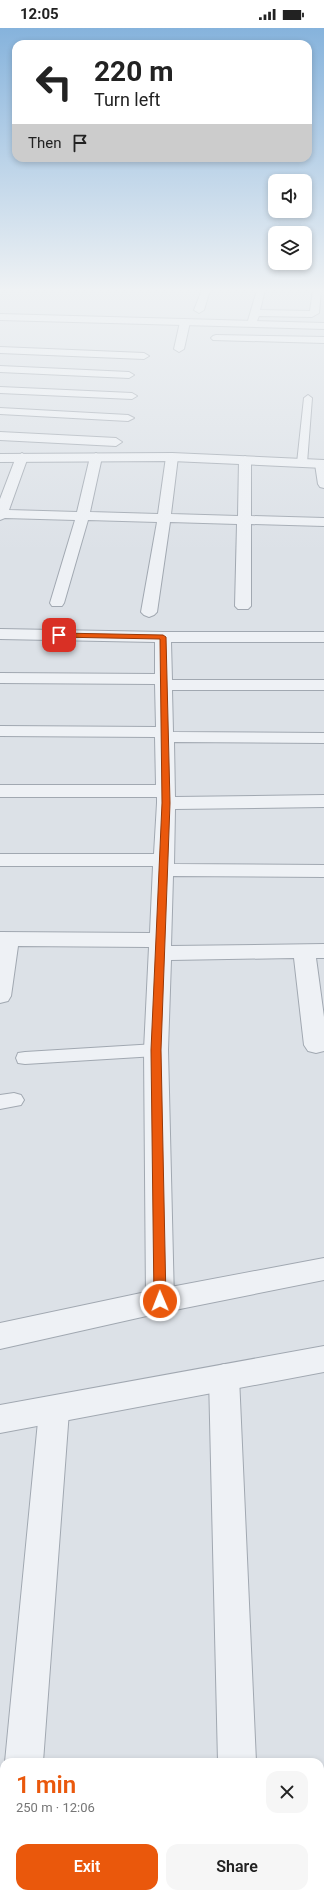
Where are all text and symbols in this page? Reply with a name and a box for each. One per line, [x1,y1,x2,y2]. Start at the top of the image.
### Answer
text: 12:05 [20,5,59,23]
text: 220 m [94,55,173,88]
icon: left [28,56,80,108]
text: Turn left [94,89,160,110]
icon: arrive [69,132,91,154]
text: Then [28,134,61,152]
map controls [268,174,312,270]
button: sound [268,174,312,218]
button: layers [268,226,312,270]
pin [42,618,76,652]
icon: arrive [48,624,70,646]
position arrow [139,1280,181,1322]
text: 1 min [16,1771,76,1799]
button: close [266,1771,308,1813]
text: 250 m · 12:06 [16,1800,95,1815]
button: Exit [16,1844,158,1890]
button: Share [166,1844,308,1890]

